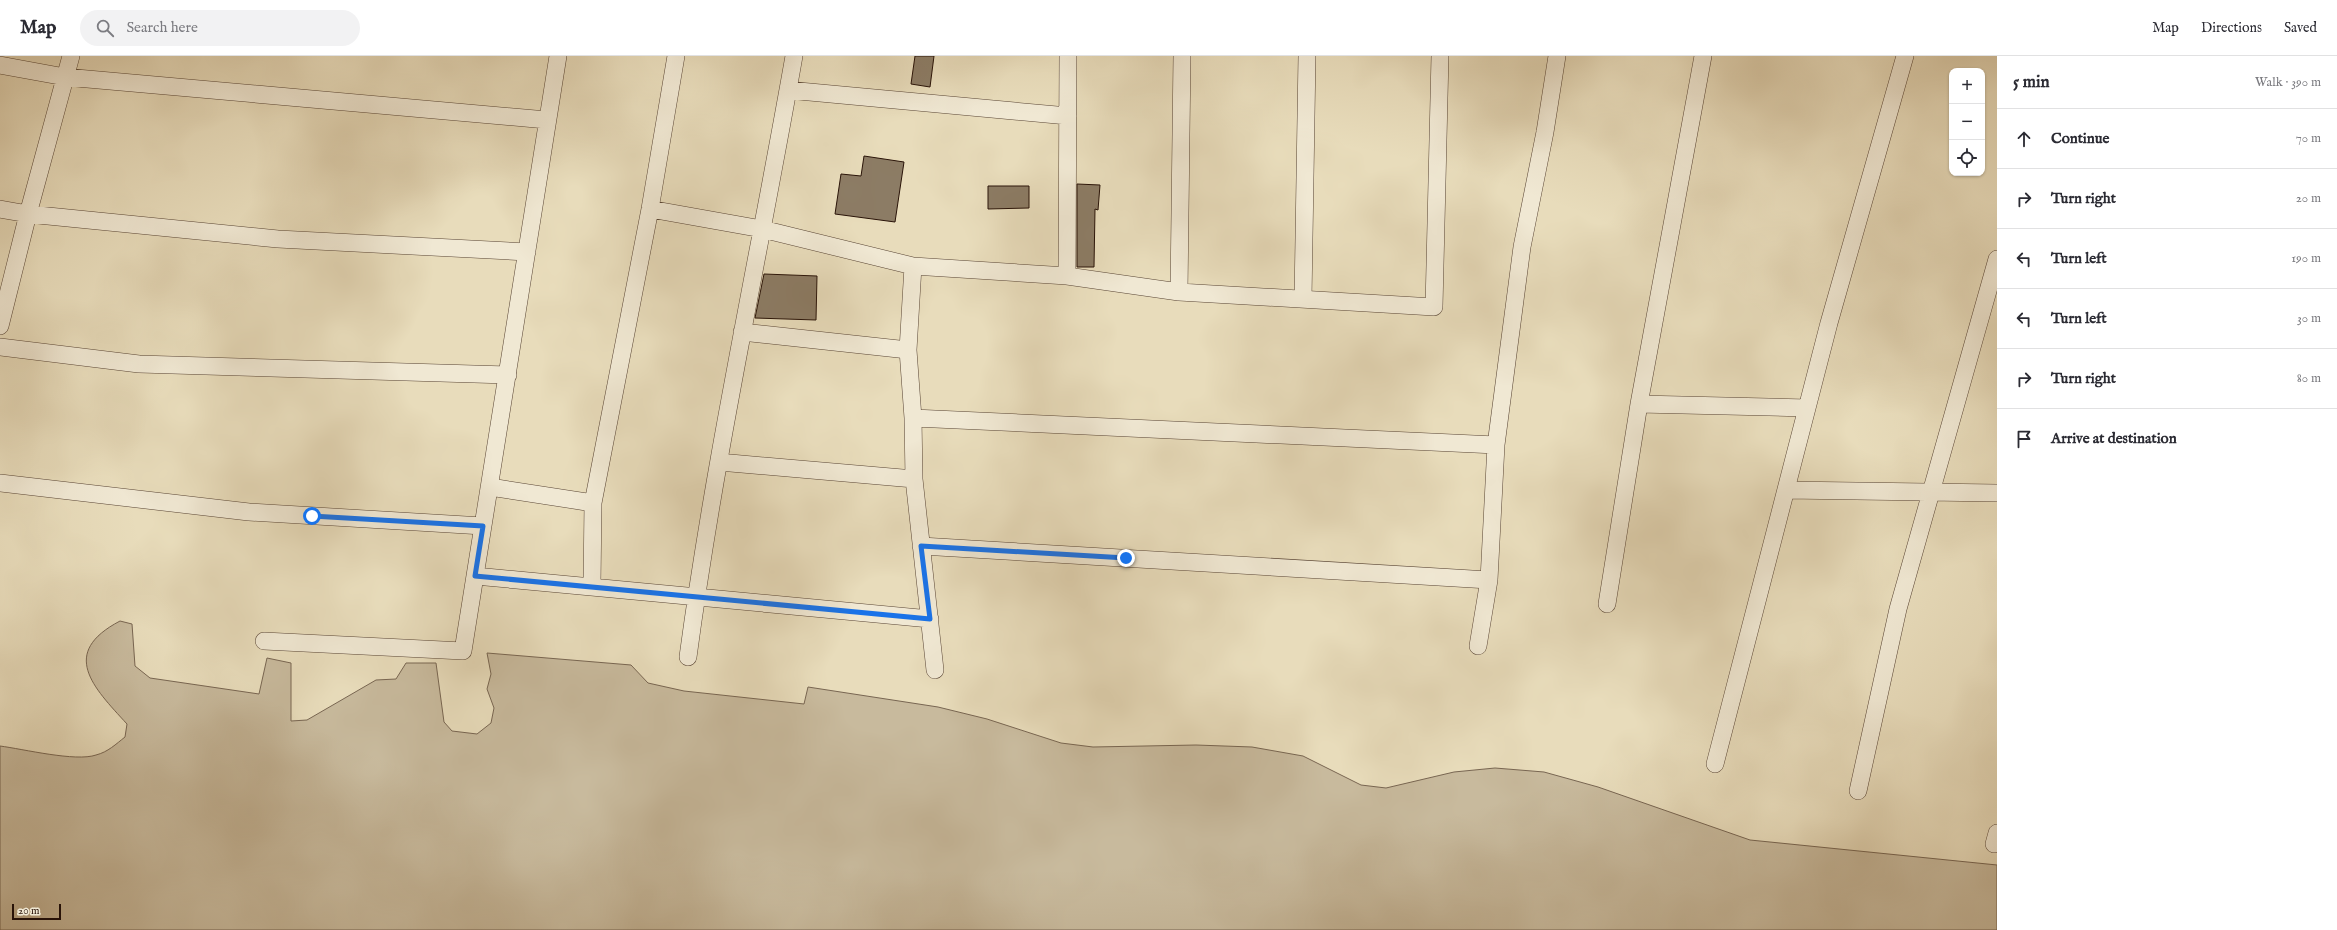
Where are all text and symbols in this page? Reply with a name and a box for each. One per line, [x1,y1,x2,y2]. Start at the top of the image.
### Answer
search box [80,10,360,46]
text: Map [20,16,56,40]
icon: search [94,17,116,39]
text: Search here [126,18,198,37]
text: Map [2152,19,2179,37]
text: Directions [2201,19,2262,37]
text: Saved [2284,19,2317,37]
map controls [1949,68,1985,176]
button: + [1949,68,1985,104]
text: 5 min [2013,72,2050,93]
text: Walk · 390 m [2255,74,2321,91]
button: − [1949,104,1985,140]
icon: ahead [2013,128,2035,150]
text: Continue [2051,129,2109,148]
text: 70 m [2296,130,2321,147]
button: locate [1949,140,1985,176]
icon: right [2013,188,2035,210]
text: Turn right [2051,189,2116,208]
text: 20 m [2296,190,2321,207]
icon: left [2013,248,2035,270]
text: Turn left [2051,249,2107,268]
text: 190 m [2291,250,2321,267]
icon: left [2013,308,2035,330]
text: Turn left [2051,309,2107,328]
text: 30 m [2297,310,2321,327]
icon: right [2013,368,2035,390]
text: Turn right [2051,369,2116,388]
text: 80 m [2297,370,2321,387]
icon: arrive [2013,428,2035,450]
text: Arrive at destination [2051,429,2177,448]
route start [303,507,321,525]
route end [1117,549,1135,567]
scale bar [12,902,61,921]
text: 20 m [18,904,39,918]

